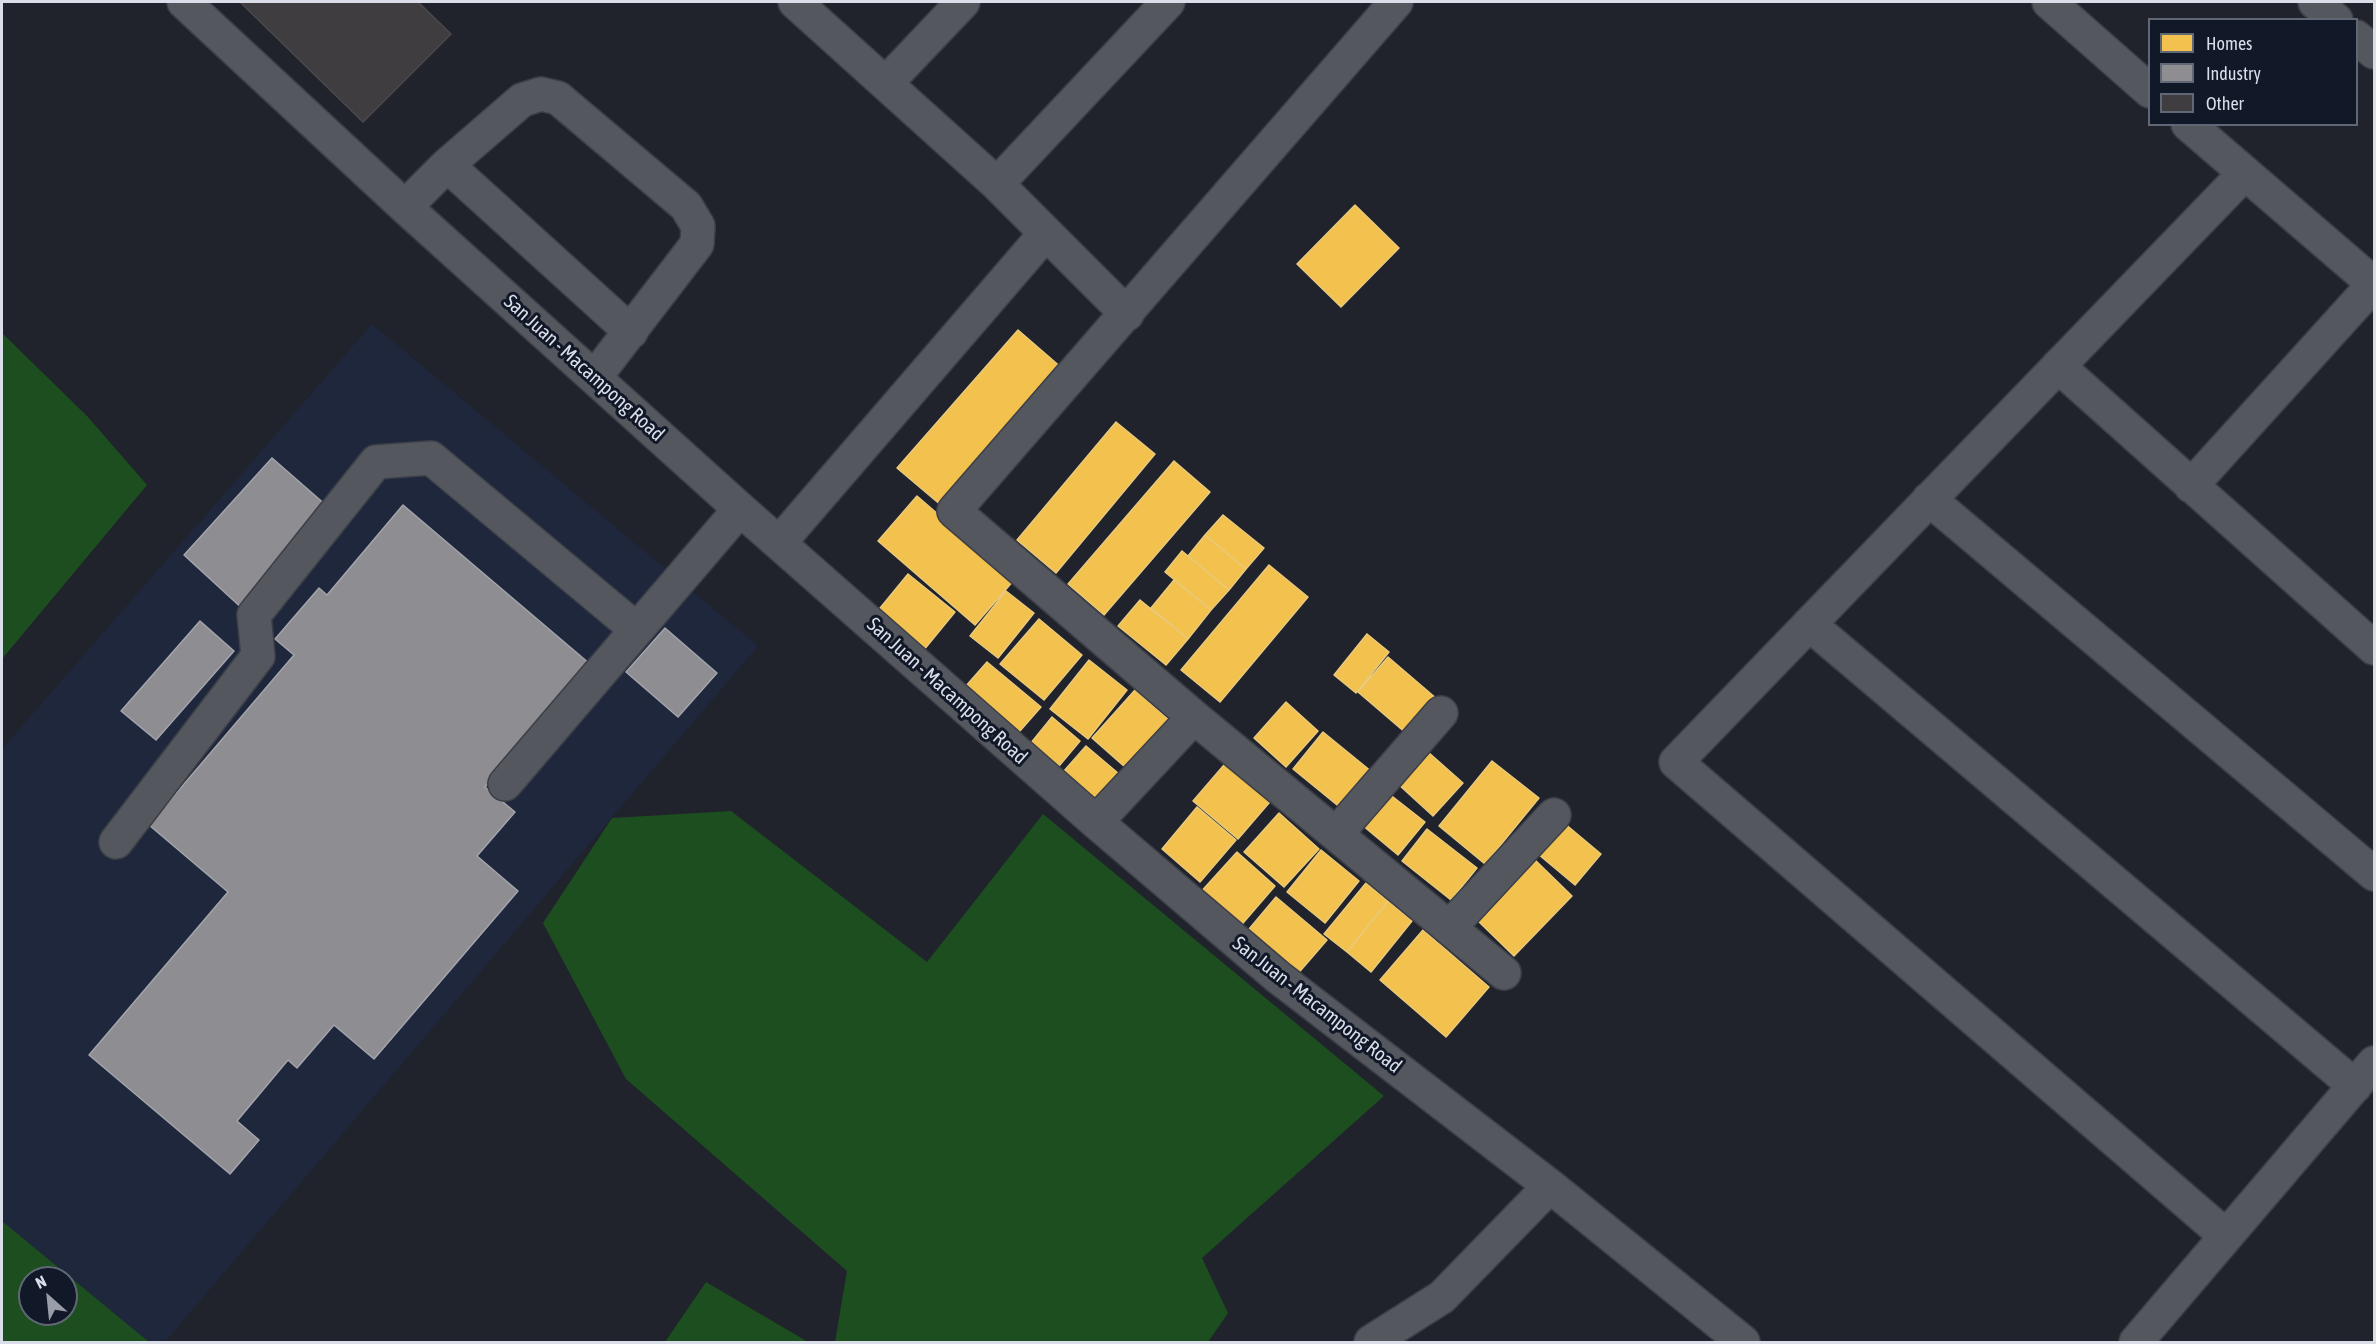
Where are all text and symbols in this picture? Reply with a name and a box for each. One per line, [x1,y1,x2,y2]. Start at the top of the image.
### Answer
legend [2148,18,2358,126]
text: Homes [2206,33,2252,54]
text: Industry [2206,63,2261,84]
text: Other [2206,93,2244,114]
street label: San Juan - Macampong Road [499,290,669,446]
street label: San Juan - Macampong Road [862,613,1032,769]
street label: San Juan - Macampong Road [1228,932,1406,1078]
north arrow [18,1266,78,1326]
text: N [32,1272,49,1292]

